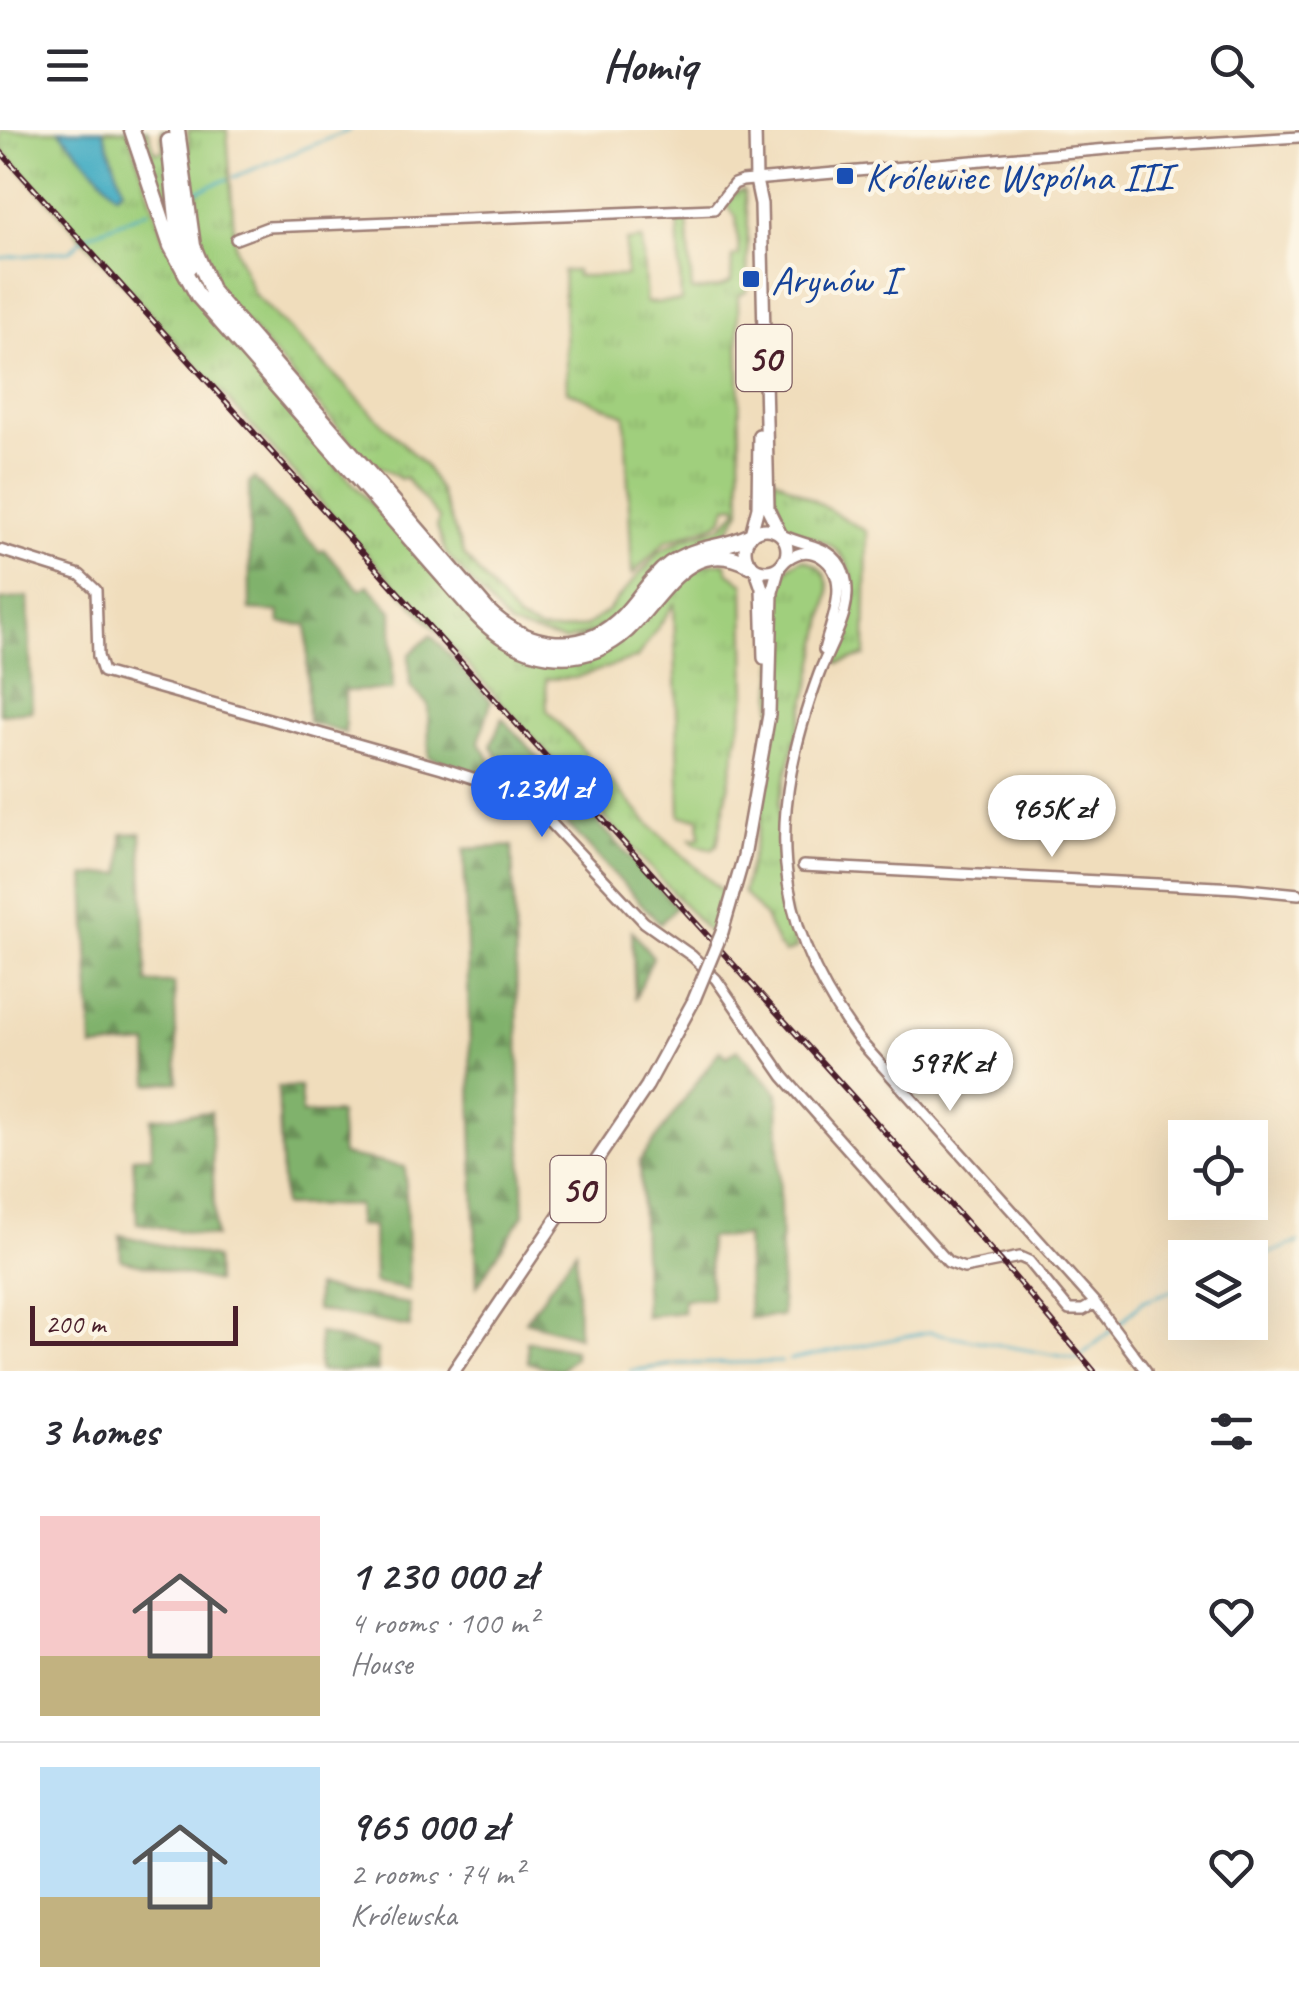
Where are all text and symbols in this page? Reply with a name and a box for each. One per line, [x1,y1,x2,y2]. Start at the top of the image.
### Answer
text: Homiq [603,37,696,94]
icon: menu [40,38,95,93]
icon: search [1204,38,1259,93]
place label: Królewiec Wspólna III [865,152,1179,202]
marker: Królewiec Wspólna III [834,165,856,187]
place label: Arynów I [771,255,906,305]
marker: Arynów I [740,268,762,290]
road number: 50 [736,325,792,391]
pin: 1.23M zł [439,755,645,840]
text: 1.23M zł [493,767,591,808]
pin: 965K zł [960,775,1144,860]
text: 965K zł [1010,787,1094,828]
pin: 597K zł [858,1029,1042,1114]
text: 597K zł [908,1041,992,1082]
map controls [1168,1120,1268,1340]
button: locate [1168,1120,1268,1220]
road number: 50 [550,1156,606,1222]
button: layers [1168,1240,1268,1340]
scale bar [30,1301,238,1346]
text: 200 m [45,1306,105,1341]
icon: filters [1204,1404,1259,1459]
text: 3 homes [40,1405,159,1458]
text: 1 230 000 zł [350,1549,535,1602]
icon: home [120,1556,240,1676]
icon: heart [1204,1589,1259,1644]
text: 4 rooms · 100 m² [350,1602,537,1643]
text: House [350,1643,412,1684]
text: 965 000 zł [350,1800,506,1853]
icon: home [120,1807,240,1927]
icon: heart [1204,1840,1259,1895]
text: 2 rooms · 74 m² [350,1853,523,1894]
text: Królewska [350,1894,457,1935]

